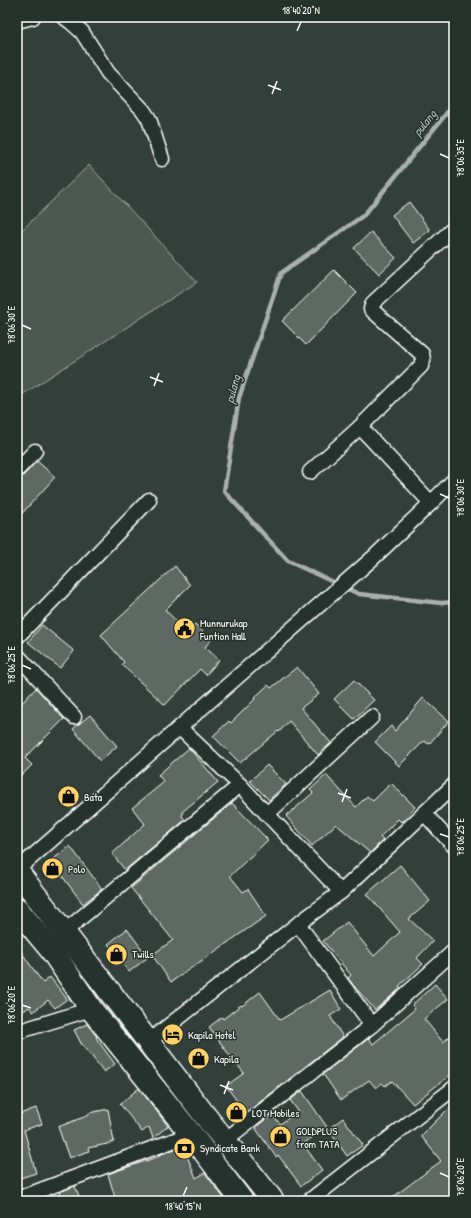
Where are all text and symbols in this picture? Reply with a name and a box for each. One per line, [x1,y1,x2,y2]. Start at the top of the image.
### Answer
text: 18°40'20"N [282,4,320,17]
water label: pulang [408,106,441,140]
text: 78°06'35"E [454,138,467,177]
text: 78°06'30"E [5,305,18,344]
water label: pulang [220,372,245,406]
text: 78°06'30"E [454,478,467,517]
public building icon: Munnurukap Funtion Hall [171,616,197,642]
place label: Munnurukap Funtion Hall [199,616,248,643]
text: 78°06'25"E [5,645,18,684]
shop icon: Bata [56,784,82,810]
place label: Bata [84,790,103,804]
text: 78°06'25"E [454,817,467,856]
shop icon: Polo [40,856,66,882]
place label: Polo [68,862,86,876]
shop icon: Twills [103,941,129,967]
place label: Twills [132,947,154,961]
text: 78°06'20"E [5,985,18,1024]
hotel icon: Kapila Hotel [160,1022,186,1048]
place label: Kapila Hotel [188,1028,236,1042]
shop icon: Kapila [185,1046,211,1072]
place label: Kapila [214,1052,239,1066]
shop icon: LOT Mobiles [224,1100,250,1126]
place label: LOT Mobiles [252,1106,299,1120]
shop icon: GOLDPLUS from TATA [267,1124,293,1150]
place label: GOLDPLUS from TATA [296,1124,340,1151]
bank icon: Syndicate Bank [172,1135,198,1161]
place label: Syndicate Bank [200,1141,261,1155]
text: 78°06'20"E [454,1157,467,1196]
text: 18°40'15"N [165,1200,201,1213]

